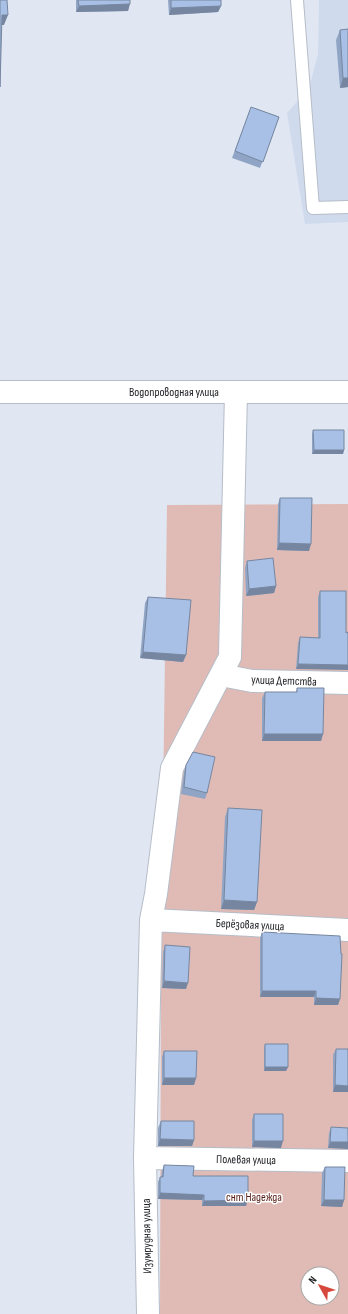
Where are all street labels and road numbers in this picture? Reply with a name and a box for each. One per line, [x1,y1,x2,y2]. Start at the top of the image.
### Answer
street label: Водопроводная улица [129,385,219,400]
street label: улица Детства [251,672,317,690]
street label: Берёзовая улица [215,916,285,934]
street label: Полевая улица [216,1152,276,1168]
street label: Изумрудная улица [139,1198,155,1274]

